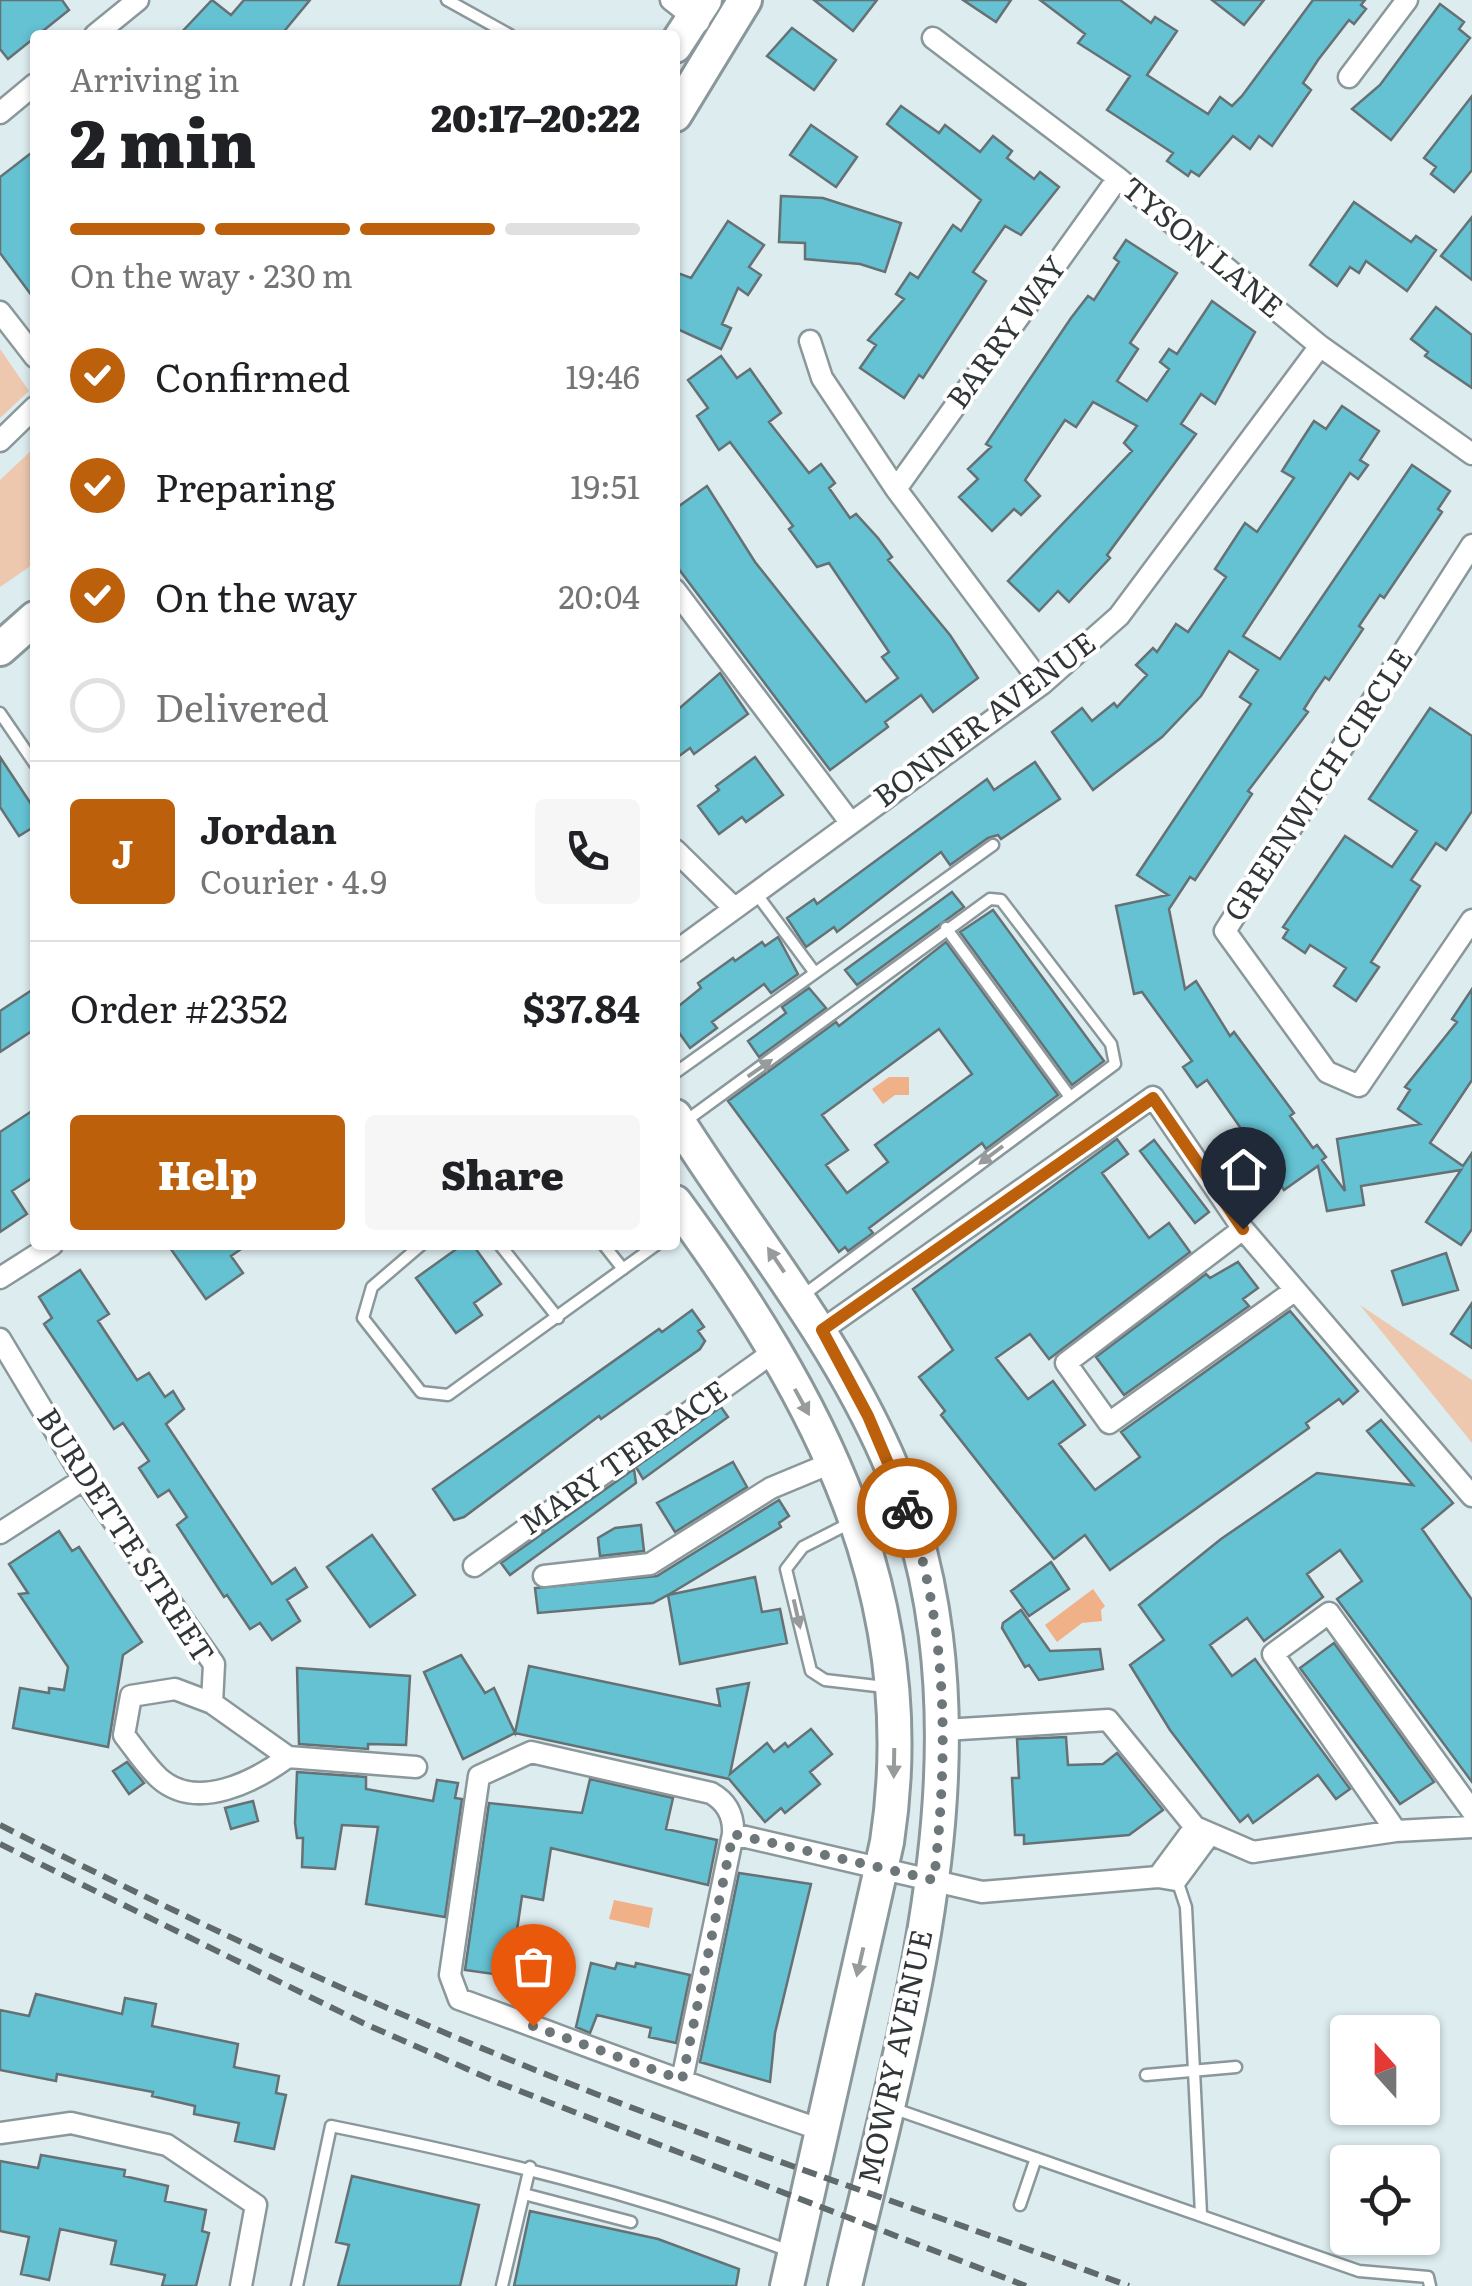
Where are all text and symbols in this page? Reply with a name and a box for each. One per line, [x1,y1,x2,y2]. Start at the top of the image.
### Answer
text: Arriving in [70,54,240,102]
text: 20:17–20:22 [431,87,640,144]
text: 2 min [70,91,256,188]
street label: TYSON LANE [1113,165,1294,327]
street label: BARRY WAY [934,246,1075,417]
text: On the way · 230 m [70,250,353,298]
text: Confirmed [155,347,350,404]
icon: check [70,348,125,403]
text: 19:46 [565,351,640,399]
text: Preparing [155,457,335,514]
icon: check [70,458,125,513]
text: 19:51 [570,461,640,509]
text: On the way [155,567,357,624]
icon: check [70,568,125,623]
text: 20:04 [558,571,640,619]
street label: BONNER AVENUE [863,619,1103,816]
street label: GREENWICH CIRCLE [1211,638,1421,929]
text: Delivered [155,677,329,734]
text: Jordan [200,799,337,856]
button: phone [535,799,640,904]
text: J [112,823,133,880]
text: Courier · 4.9 [200,856,387,904]
text: Order #2352 [70,978,288,1035]
text: $37.84 [522,978,640,1035]
one-way arrow [746,1059,773,1078]
button: Help [70,1115,345,1230]
button: Share [365,1115,640,1230]
pin [1201,1127,1286,1230]
icon: home [1216,1142,1271,1197]
one-way arrow [978,1144,1004,1164]
one-way arrow [767,1247,786,1274]
street label: MARY TERRACE [509,1367,735,1544]
one-way arrow [793,1388,811,1416]
street label: BURDETTE STREET [28,1398,227,1671]
courier [857,1458,957,1558]
icon: bike [880,1481,935,1536]
one-way arrow [790,1599,805,1630]
one-way arrow [886,1748,902,1780]
pin [491,1924,576,2027]
street label: MOWRY AVENUE [845,1925,942,2188]
icon: bag [506,1939,561,1994]
one-way arrow [852,1947,867,1978]
north arrow [1330,2015,1440,2125]
map controls [1330,2015,1440,2255]
button: locate [1330,2145,1440,2255]

